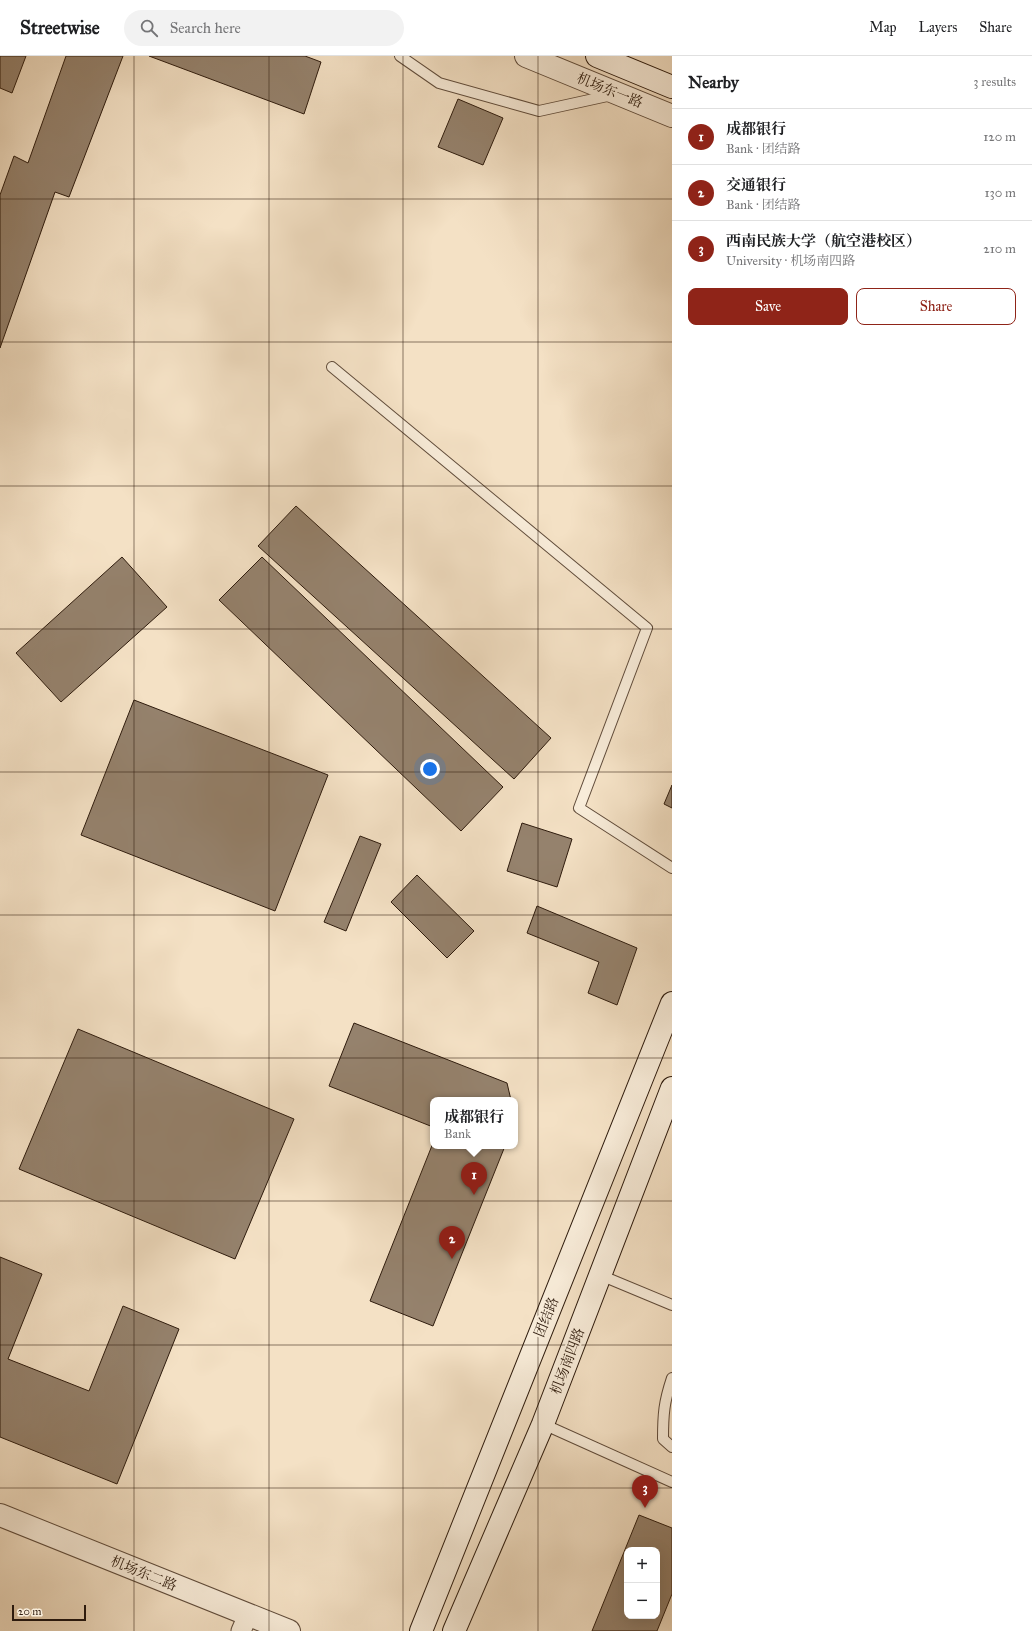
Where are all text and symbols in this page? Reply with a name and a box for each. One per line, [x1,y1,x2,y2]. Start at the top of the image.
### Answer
search box [124,10,404,46]
text: Streetwise [20,16,100,39]
icon: search [138,17,160,39]
text: Search here [170,19,241,37]
text: Map [869,19,897,36]
text: Layers [919,19,957,36]
text: Share [979,19,1012,36]
street label: 机场东一路 [574,69,645,111]
text: Nearby [688,72,739,93]
text: 3 results [973,74,1016,90]
text: 成都银行 [726,120,786,138]
text: 1 [698,129,704,145]
text: 120 m [983,129,1016,145]
text: Bank · 团结路 [726,141,801,157]
text: 交通银行 [726,176,786,194]
text: 2 [698,185,704,201]
text: 130 m [984,185,1016,201]
text: Bank · 团结路 [726,197,801,213]
text: 西南民族大学（航空港校区） [726,232,921,250]
text: 3 [698,241,704,257]
text: 210 m [983,241,1016,257]
text: University · 机场南四路 [726,253,855,269]
button: Save [688,288,848,325]
button: Share [856,288,1016,325]
your location [420,759,440,779]
popup [430,1097,518,1149]
text: 成都银行 [444,1108,504,1126]
text: Bank [444,1126,471,1142]
pin: 1 [461,1162,487,1195]
pin: 2 [439,1226,465,1259]
street label: 团结路 [531,1295,562,1340]
street label: 机场南四路 [547,1325,588,1397]
pin: 3 [632,1475,658,1508]
map controls [624,1547,660,1619]
button: + [624,1547,660,1583]
street label: 机场东二路 [108,1552,179,1594]
button: − [624,1583,660,1619]
scale bar [12,1603,86,1622]
text: 20 m [18,1605,41,1618]

